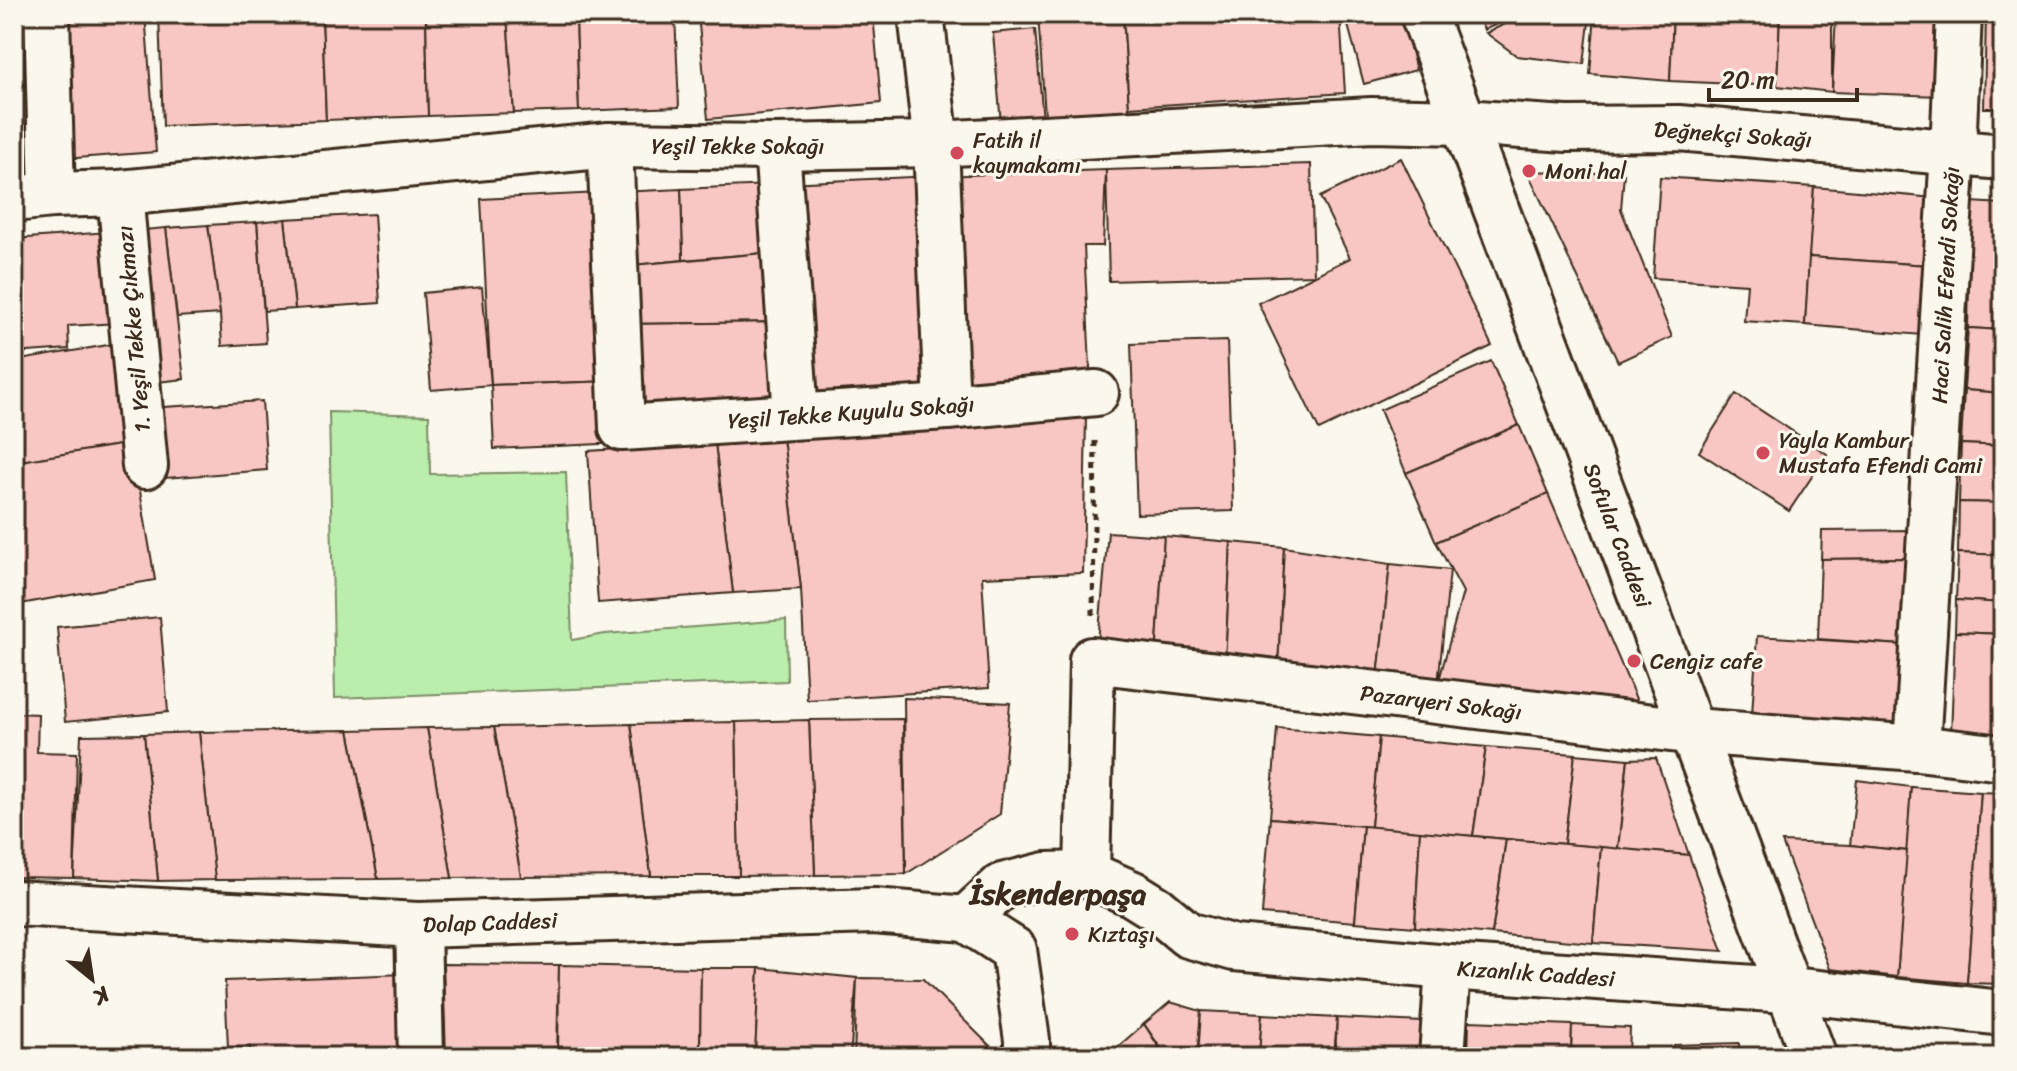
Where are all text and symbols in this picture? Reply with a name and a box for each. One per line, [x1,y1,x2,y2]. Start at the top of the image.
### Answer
scale bar [1709,52,1857,102]
text: 20 m [1721,59,1775,101]
street label: Değnekçi Sokağı [1653,110,1813,159]
place label: Fatih il kaymakamı [973,121,1081,185]
street label: Yeşil Tekke Sokağı [652,127,824,166]
marker: Fatih il kaymakamı [948,144,966,162]
place label: Moni hal [1545,152,1627,191]
marker: Moni hal [1520,162,1538,180]
street label: Haci Salih Efendi Sokağı [1920,166,1971,405]
street label: 1. Yeşil Tekke Çıkmazı [105,224,162,434]
street label: Yeşil Tekke Kuyulu Sokağı [727,384,976,441]
place label: Yayla Kambur Mustafa Efendi Cami [1779,421,1983,485]
marker: Yayla Kambur Mustafa Efendi Cami [1754,444,1772,462]
street label: Sofular Caddesi [1572,457,1663,614]
place label: Cengiz cafe [1650,642,1763,681]
marker: Cengiz cafe [1625,652,1643,670]
street label: Pazaryeri Sokağı [1358,673,1524,732]
district label: İskenderpaşa [968,867,1146,921]
street label: Dolap Caddesi [422,901,559,944]
place label: Kıztaşı [1088,915,1155,954]
marker: Kıztaşı [1063,925,1081,943]
north arrow [52,939,132,1019]
street label: Kızanlık Caddesi [1456,949,1617,999]
text: K [85,975,118,1017]

